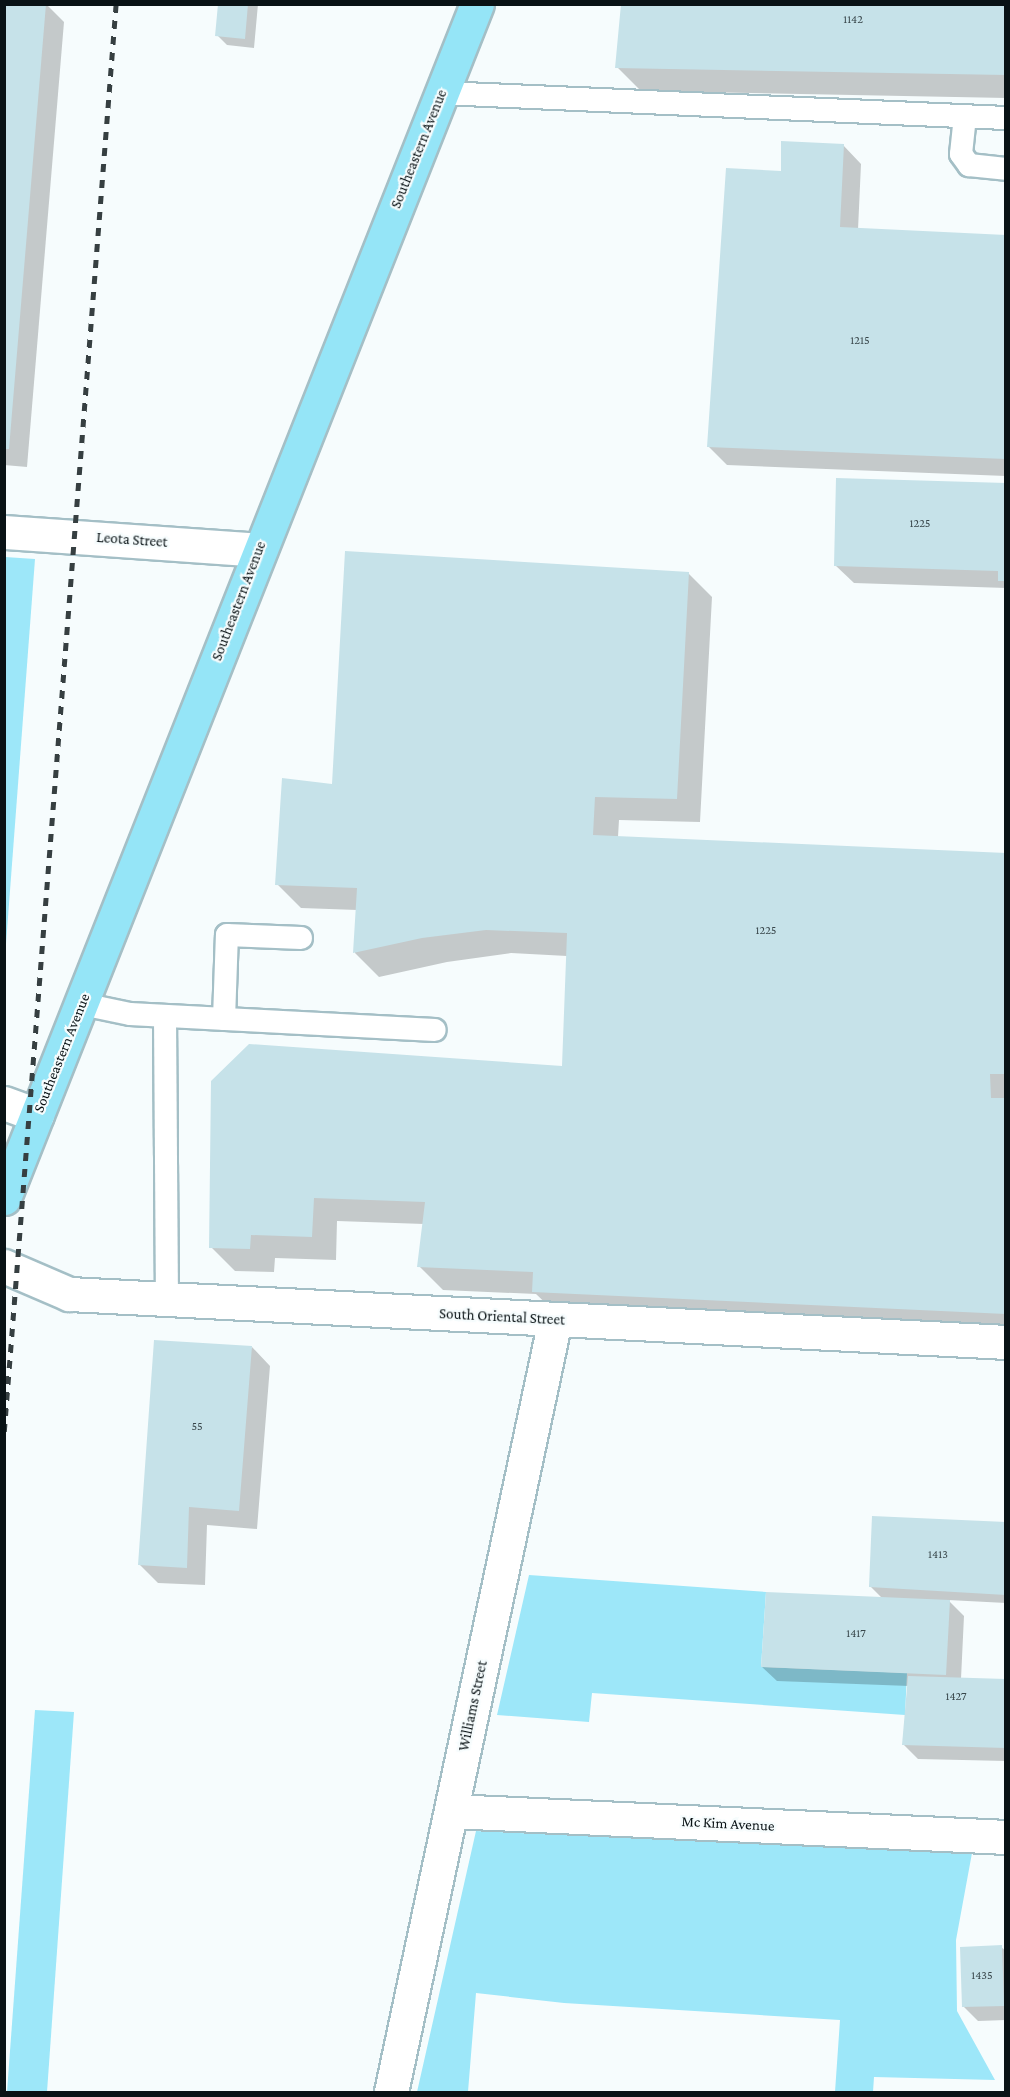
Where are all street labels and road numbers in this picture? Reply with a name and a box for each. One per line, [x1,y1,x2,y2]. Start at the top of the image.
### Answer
street label: Southeastern Avenue [387,87,451,211]
street label: Leota Street [96,529,168,551]
street label: Southeastern Avenue [208,539,270,663]
street label: Southeastern Avenue [30,991,94,1115]
street label: South Oriental Street [439,1305,565,1329]
street label: Williams Street [455,1659,491,1753]
street label: Mc Kim Avenue [681,1813,775,1835]

